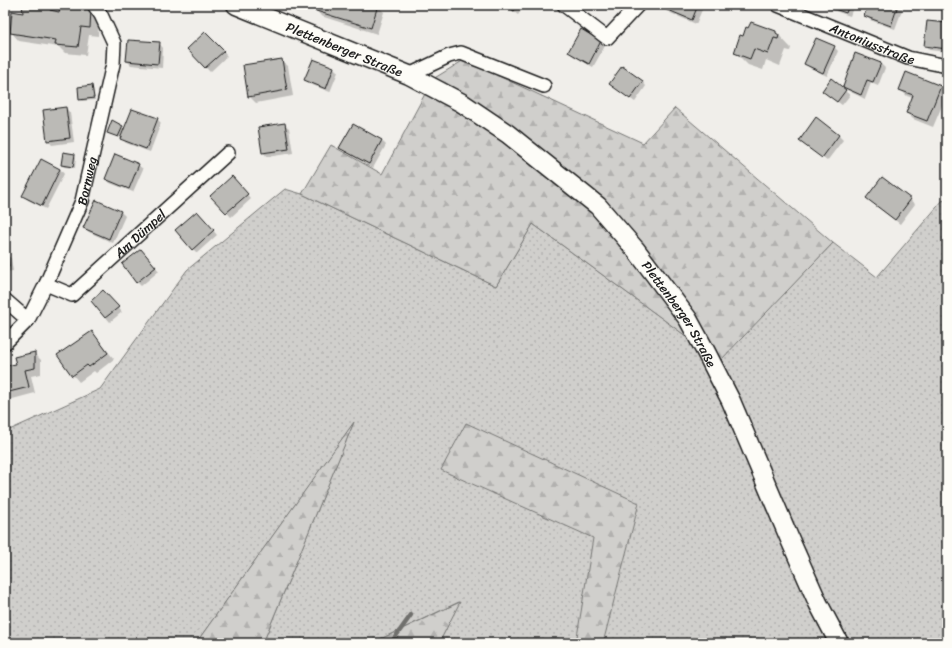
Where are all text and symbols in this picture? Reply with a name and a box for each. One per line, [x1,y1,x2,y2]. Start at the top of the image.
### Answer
street label: Plettenberger Straße [283,15,406,83]
street label: Antoniusstraße [825,15,917,71]
street label: Bornweg [70,154,103,207]
street label: Am Dümpel [108,203,171,264]
street label: Plettenberger Straße [636,255,723,371]

